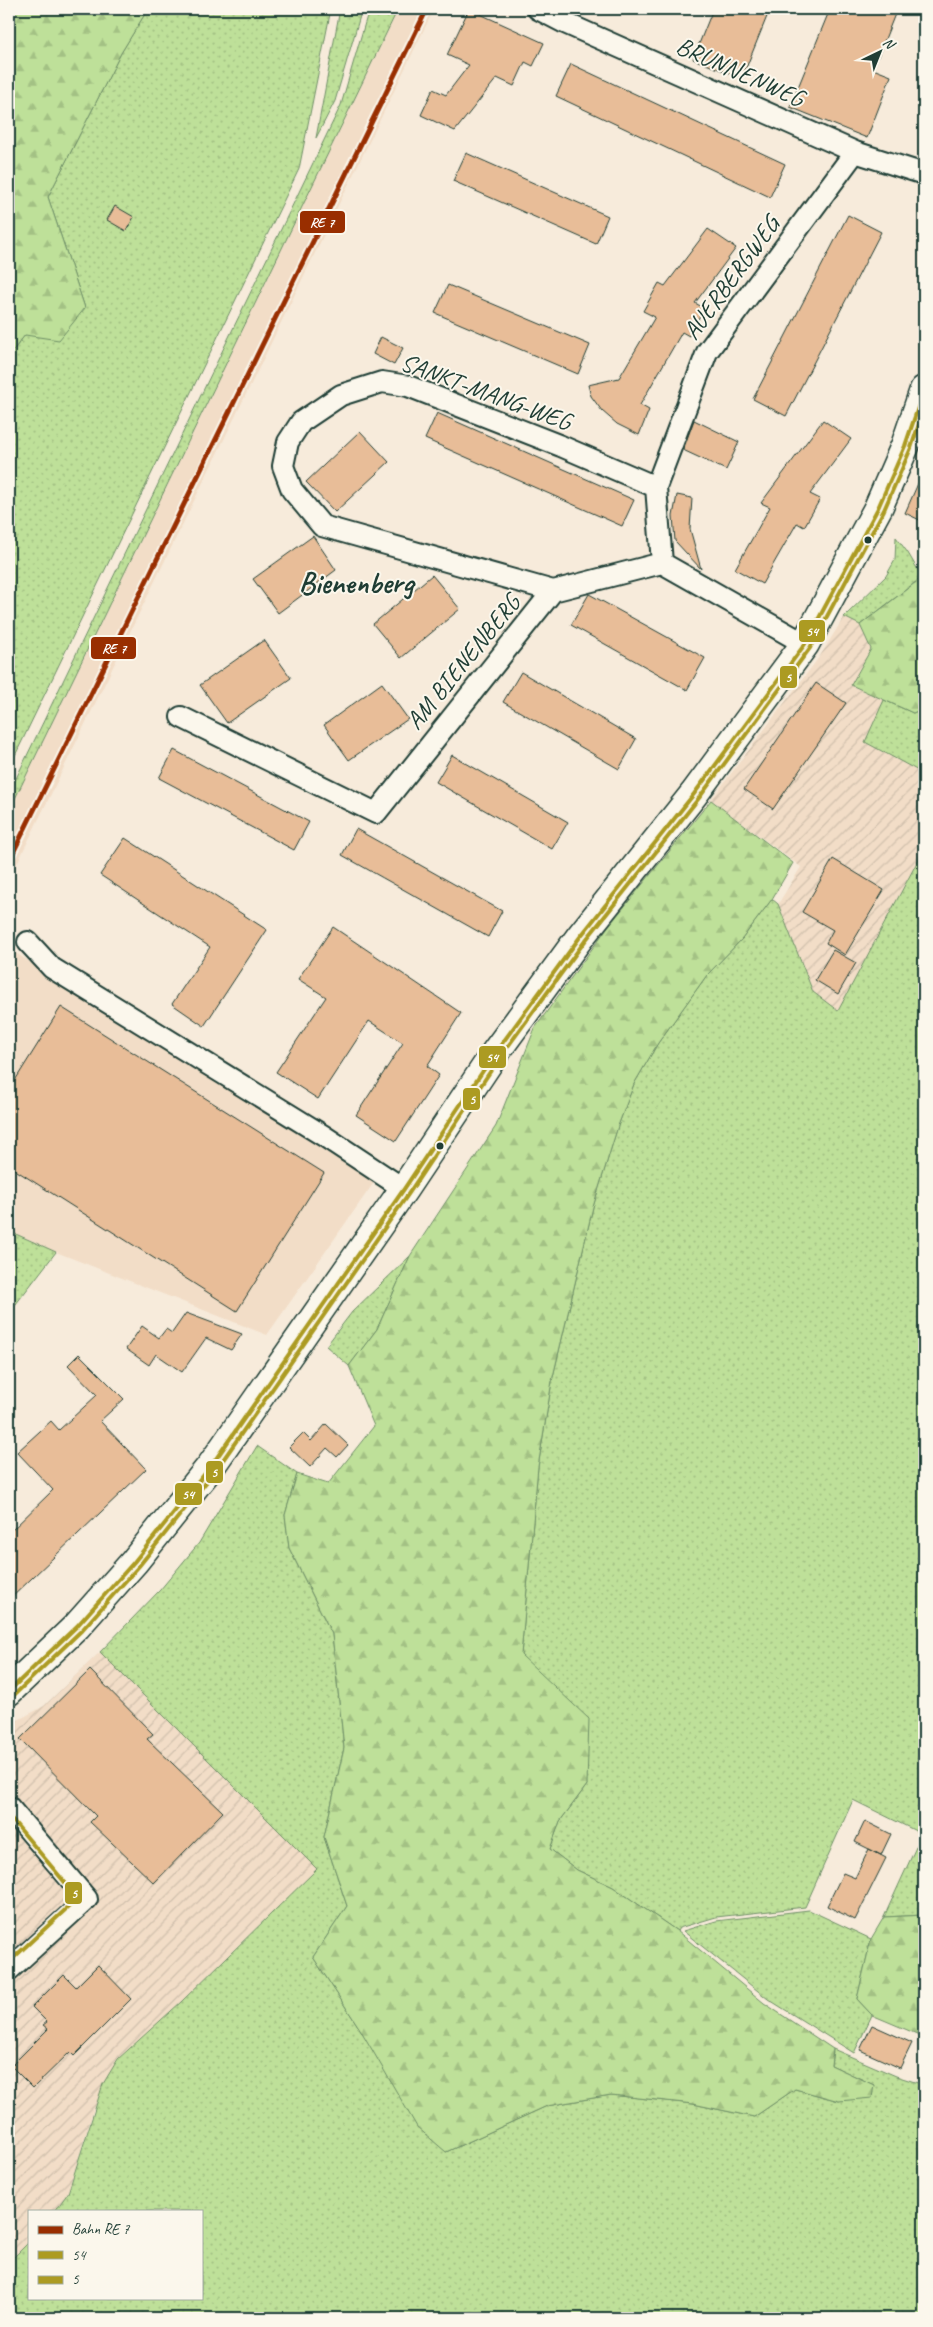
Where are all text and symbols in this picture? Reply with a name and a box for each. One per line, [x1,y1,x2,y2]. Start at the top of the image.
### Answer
north arrow [856,28,906,78]
street label: BRUNNENWEG [671,30,811,115]
text: N [880,34,899,54]
street label: AUERBERGWEG [676,207,789,346]
line badge: RE 7 [299,210,346,234]
text: RE 7 [310,214,336,231]
street label: SANKT-MANG-WEG [396,346,578,439]
unlabelled marker [863,535,873,545]
district label: Bienenberg [299,564,416,602]
street label: AM BIENENBERG [399,586,529,736]
line badge: 54 [798,619,826,643]
text: 54 [806,623,820,640]
line badge: RE 7 [90,636,137,660]
text: RE 7 [102,640,128,657]
line badge: 5 [779,665,798,689]
text: 5 [785,669,793,686]
line badge: 54 [478,1045,507,1069]
text: 54 [486,1049,500,1066]
line badge: 5 [462,1087,481,1111]
text: 5 [469,1091,477,1108]
unlabelled marker [435,1141,445,1151]
line badge: 5 [205,1460,224,1484]
text: 5 [211,1464,219,1481]
line badge: 54 [174,1482,203,1506]
text: 54 [182,1486,196,1503]
line badge: 5 [64,1881,83,1905]
text: 5 [71,1885,79,1902]
legend [28,2210,202,2300]
text: Bahn RE 7 [72,2220,131,2239]
text: 54 [72,2246,87,2265]
text: 5 [72,2270,80,2289]

